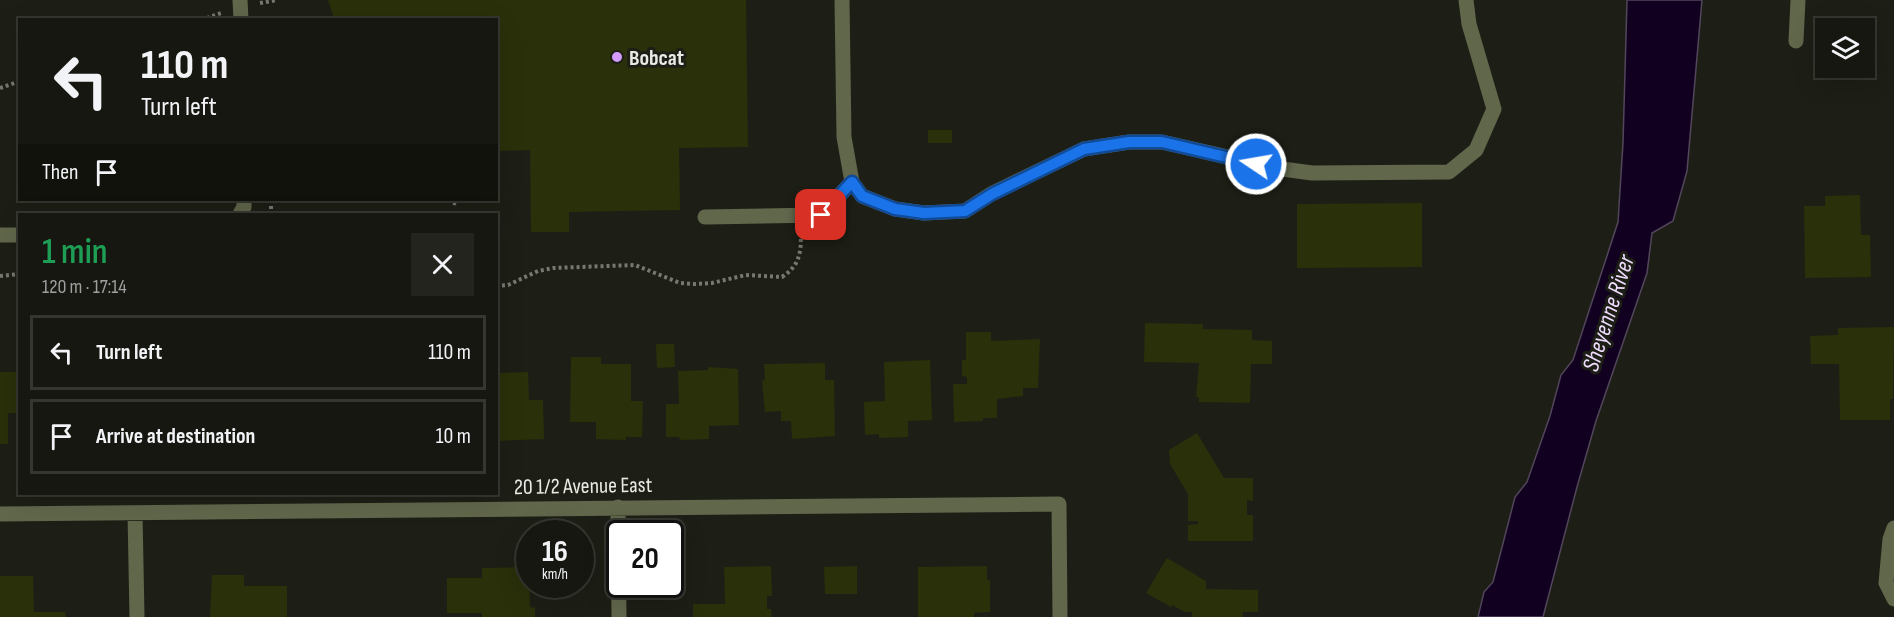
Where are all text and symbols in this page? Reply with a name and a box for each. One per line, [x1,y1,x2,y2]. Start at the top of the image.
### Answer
map controls [1815,18,1875,78]
button: layers [1815,18,1875,78]
text: 110 m [141,40,228,91]
icon: left [42,42,120,120]
place label: Bobcat [629,45,684,72]
marker: Bobcat [610,50,624,64]
text: Turn left [141,91,217,123]
position arrow [1224,132,1288,196]
icon: arrive [90,156,123,189]
text: Then [42,159,78,186]
pin [795,189,846,240]
icon: arrive [804,198,837,231]
text: 1 min [42,231,107,274]
button: close [411,233,474,296]
water label: Sheyenne River [1576,250,1641,375]
text: 120 m · 17:14 [42,275,127,299]
icon: left [45,336,78,369]
text: Turn left [96,339,162,366]
text: 110 m [428,339,471,366]
icon: arrive [45,420,78,453]
text: Arrive at destination [96,423,255,450]
text: 10 m [436,423,471,450]
street label: 20 1/2 Avenue East [514,472,653,501]
speed limit sign: 20 [606,520,684,598]
text: 16 [542,534,568,570]
text: km/h [542,565,568,584]

